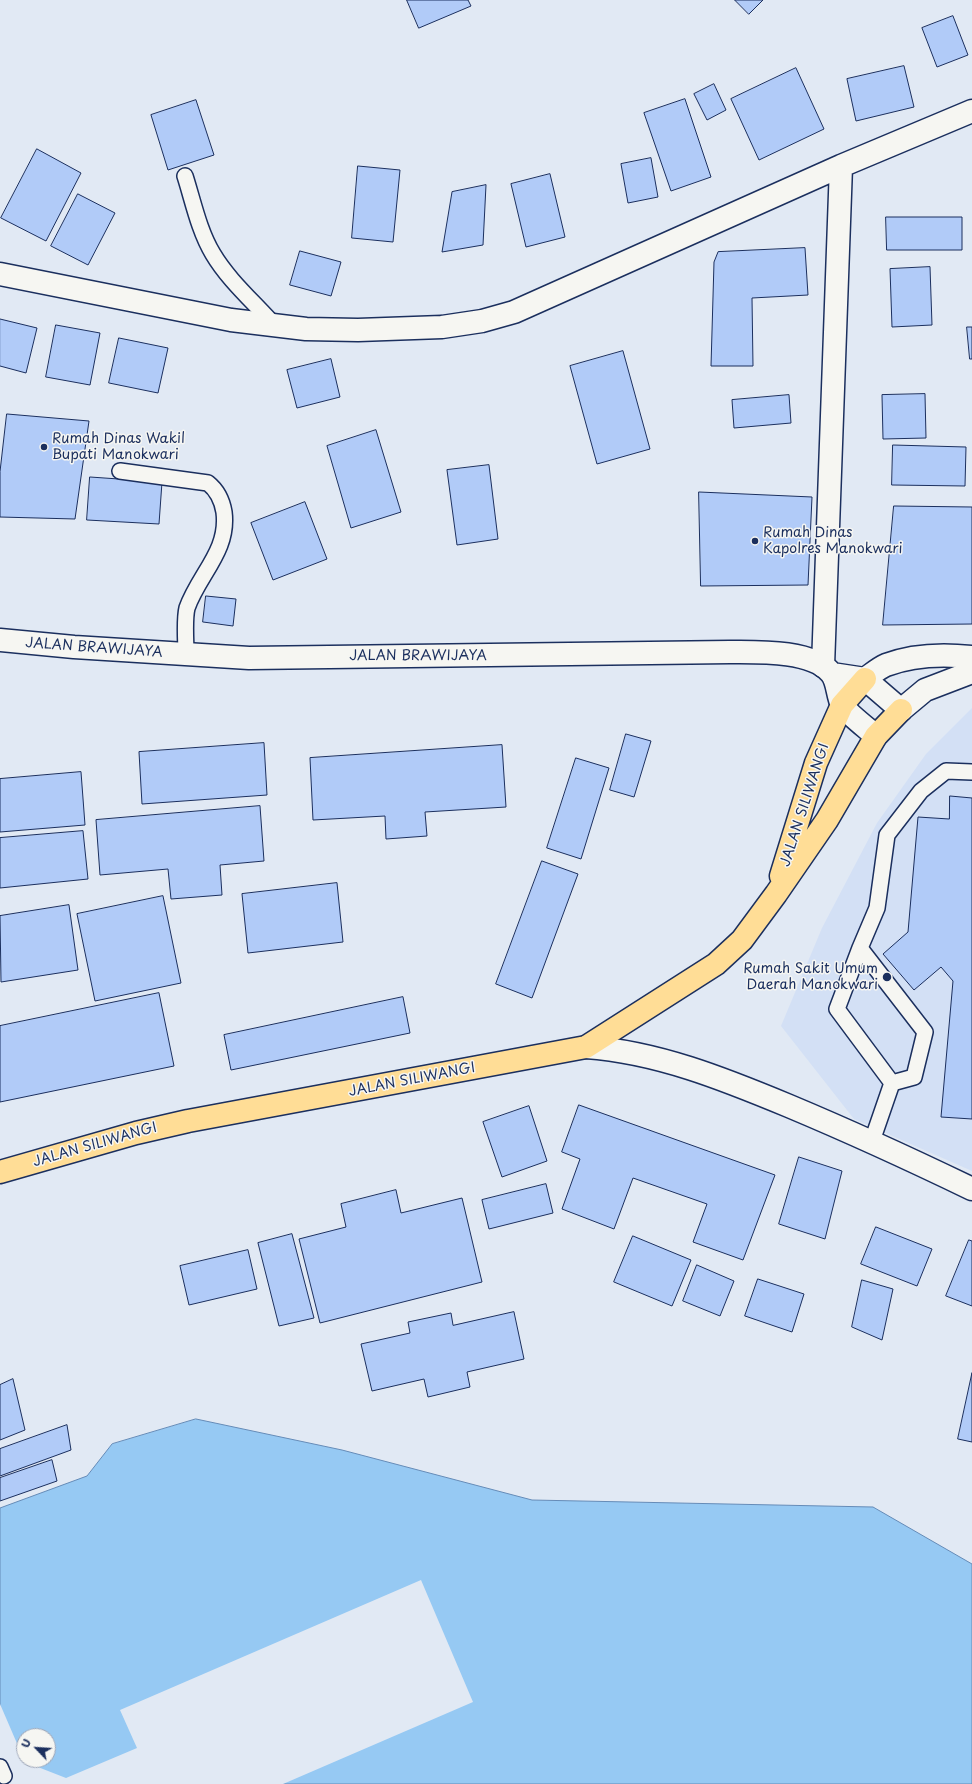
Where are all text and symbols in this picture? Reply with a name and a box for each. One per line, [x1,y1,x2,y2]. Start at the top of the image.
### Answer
place label: Rumah Dinas Wakil Bupati Manokwari [52,431,185,464]
marker: Rumah Dinas Wakil Bupati Manokwari [39,442,49,452]
place label: Rumah Dinas Kapolres Manokwari [763,525,903,558]
marker: Rumah Dinas Kapolres Manokwari [750,536,760,546]
street label: JALAN BRAWIJAYA [25,635,163,661]
street label: JALAN BRAWIJAYA [349,648,487,664]
street label: JALAN SILIWANGI [777,741,833,869]
place label: Rumah Sakit Umum Daerah Manokwari [743,961,878,994]
marker: Rumah Sakit Umum Daerah Manokwari [881,971,893,983]
street label: JALAN SILIWANGI [347,1059,477,1101]
street label: JALAN SILIWANGI [31,1119,159,1171]
north arrow [16,1728,56,1768]
text: U [16,1736,35,1751]

